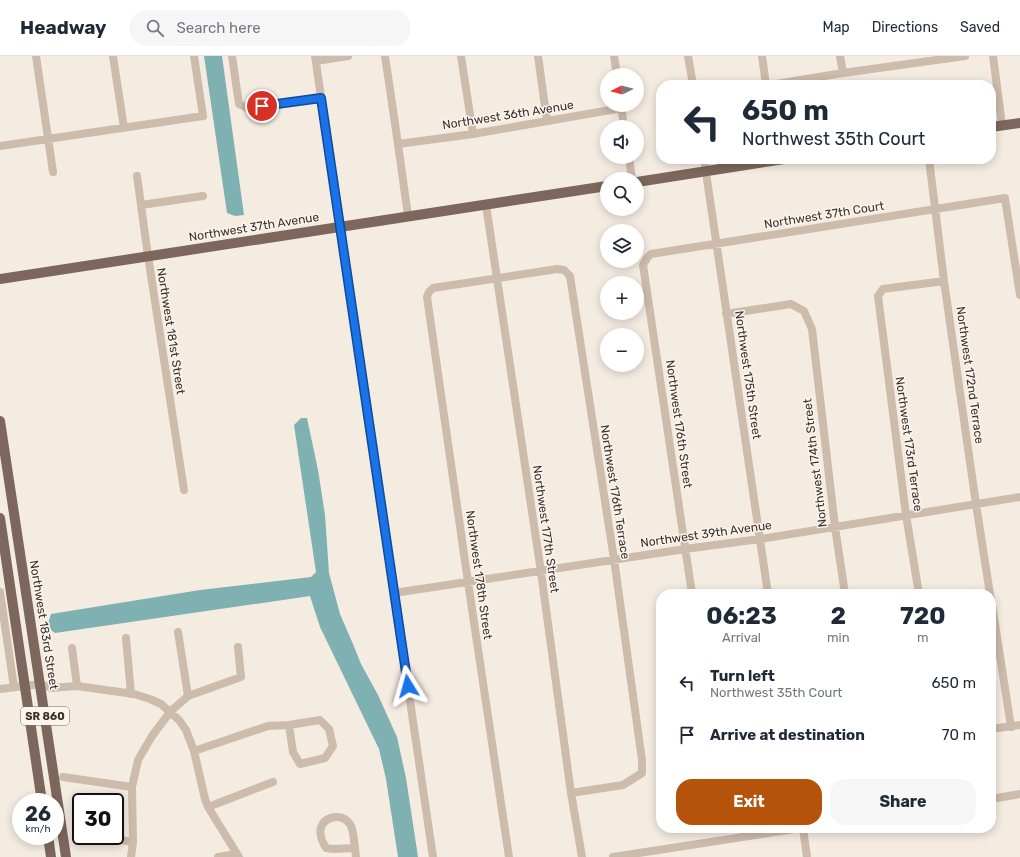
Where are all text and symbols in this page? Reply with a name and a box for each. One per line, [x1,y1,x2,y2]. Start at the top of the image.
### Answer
search box [130,10,410,46]
text: Headway [20,16,106,39]
icon: search [144,17,166,39]
text: Search here [176,19,261,37]
text: Map [823,19,850,36]
text: Directions [872,19,938,36]
text: Saved [960,19,1000,36]
north arrow [600,68,644,112]
map controls [600,68,644,372]
pin [245,89,279,123]
text: 650 m [742,94,829,127]
icon: arrive [251,95,273,117]
icon: left [676,96,728,148]
street label: Northwest 36th Avenue [441,98,575,132]
button: sound [600,120,644,164]
text: Northwest 35th Court [742,128,925,150]
button: search [600,172,644,216]
street label: Northwest 37th Court [763,199,885,231]
street label: Northwest 37th Avenue [188,210,320,244]
button: layers [600,224,644,268]
street label: Northwest 181st Street [154,267,188,396]
button: + [600,276,644,320]
street label: Northwest 172nd Terrace [953,305,987,445]
street label: Northwest 175th Street [732,310,764,440]
button: − [600,328,644,372]
street label: Northwest 176th Street [663,359,695,489]
street label: Northwest 173rd Terrace [893,376,925,513]
street label: Northwest 174th Street [800,398,830,528]
street label: Northwest 176th Terrace [597,424,633,560]
street label: Northwest 177th Street [530,464,562,594]
street label: Northwest 178th Street [463,510,495,641]
street label: Northwest 39th Avenue [639,518,773,550]
street label: Northwest 183rd Street [27,559,61,691]
text: 06:23 [706,602,777,630]
text: 2 [831,602,846,630]
text: 720 [900,602,946,630]
text: Arrival [722,630,761,645]
text: min [827,630,850,645]
text: m [917,630,929,645]
position arrow [387,665,429,707]
text: Turn left [710,667,775,685]
icon: left [676,672,698,694]
text: 650 m [932,674,976,692]
text: Northwest 35th Court [710,685,842,700]
road number: SR 860 [21,707,69,725]
icon: arrive [676,724,698,746]
text: Arrive at destination [710,726,865,744]
text: 70 m [942,726,976,744]
button: Exit [676,779,822,825]
button: Share [830,779,976,825]
speed limit sign: 30 [72,793,124,845]
text: 26 [25,802,51,826]
text: km/h [26,823,50,835]

